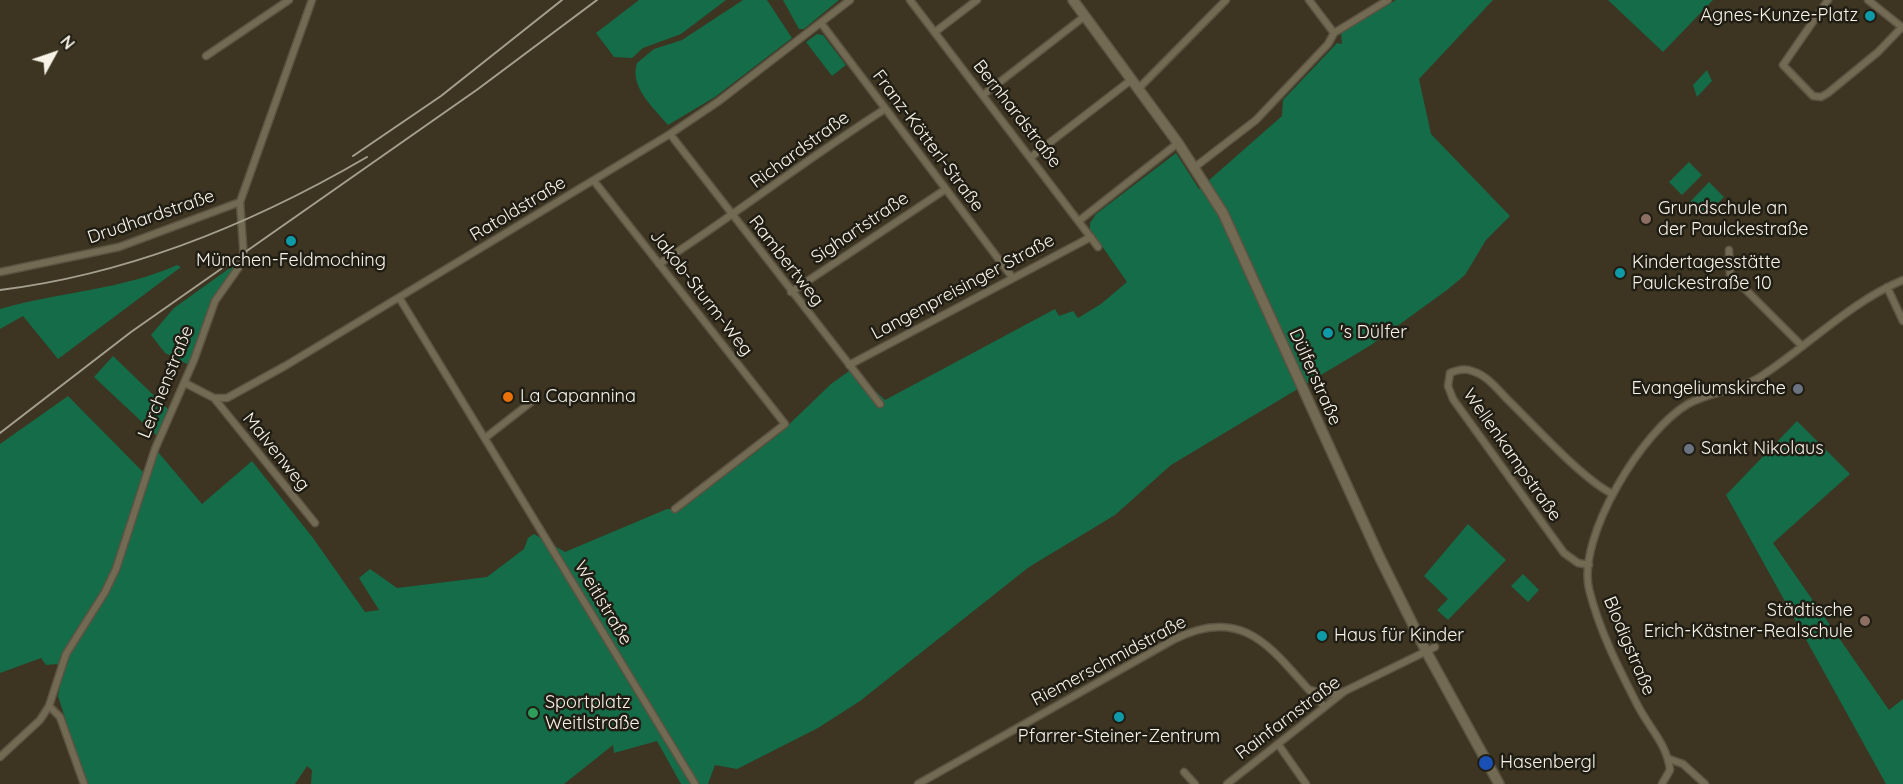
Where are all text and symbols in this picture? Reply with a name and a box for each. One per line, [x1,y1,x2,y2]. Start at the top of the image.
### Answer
place label: Agnes-Kunze-Platz [1700,5,1858,27]
marker: Agnes-Kunze-Platz [1863,9,1877,23]
north arrow [24,24,84,84]
text: N [56,31,79,53]
street label: Bernhardstraße [968,56,1066,172]
street label: Franz-Kötterl-Straße [868,66,988,216]
street label: Richardstraße [746,107,854,193]
street label: Ratoldstraße [466,172,570,246]
street label: Drudhardstraße [85,185,217,249]
street label: Sighartstraße [807,187,913,269]
place label: Grundschule an der Paulckestraße [1658,198,1808,240]
street label: Rambertweg [744,211,828,311]
marker: Grundschule an der Paulckestraße [1639,212,1653,226]
street label: Jakob-Sturm-Weg [645,225,757,361]
street label: Langenpreisinger Straße [868,230,1058,344]
marker: München-Feldmoching [284,234,298,248]
place label: München-Feldmoching [196,250,386,272]
place label: Kindertagesstätte Paulckestraße 10 [1632,252,1781,294]
marker: Kindertagesstätte Paulckestraße 10 [1613,266,1627,280]
street label: Lerchenstraße [134,322,198,442]
place label: 's Dülfer [1340,322,1407,344]
street label: Dülferstraße [1284,325,1346,429]
marker: 's Dülfer [1321,326,1335,340]
place label: Evangeliumskirche [1631,378,1786,400]
marker: Evangeliumskirche [1791,382,1805,396]
street label: Wellenkampstraße [1458,385,1566,525]
place label: La Capannina [520,386,636,408]
marker: La Capannina [501,390,515,404]
street label: Malvenweg [238,409,314,495]
place label: Sankt Nikolaus [1701,438,1824,460]
marker: Sankt Nikolaus [1682,442,1696,456]
street label: Weitlstraße [569,557,637,649]
street label: Blodigstraße [1598,593,1660,699]
place label: Städtische Erich-Kästner-Realschule [1644,600,1853,642]
street label: Riemerschmidstraße [1028,611,1190,711]
marker: Städtische Erich-Kästner-Realschule [1858,614,1872,628]
place label: Haus für Kinder [1334,625,1464,647]
marker: Haus für Kinder [1315,629,1329,643]
street label: Rainfarnstraße [1231,672,1345,764]
place label: Sportplatz Weitlstraße [545,692,640,734]
marker: Sportplatz Weitlstraße [526,706,540,720]
marker: Pfarrer-Steiner-Zentrum [1112,710,1126,724]
place label: Pfarrer-Steiner-Zentrum [1018,726,1220,748]
place label: Hasenbergl [1500,752,1596,774]
marker: Hasenbergl [1477,754,1495,772]

